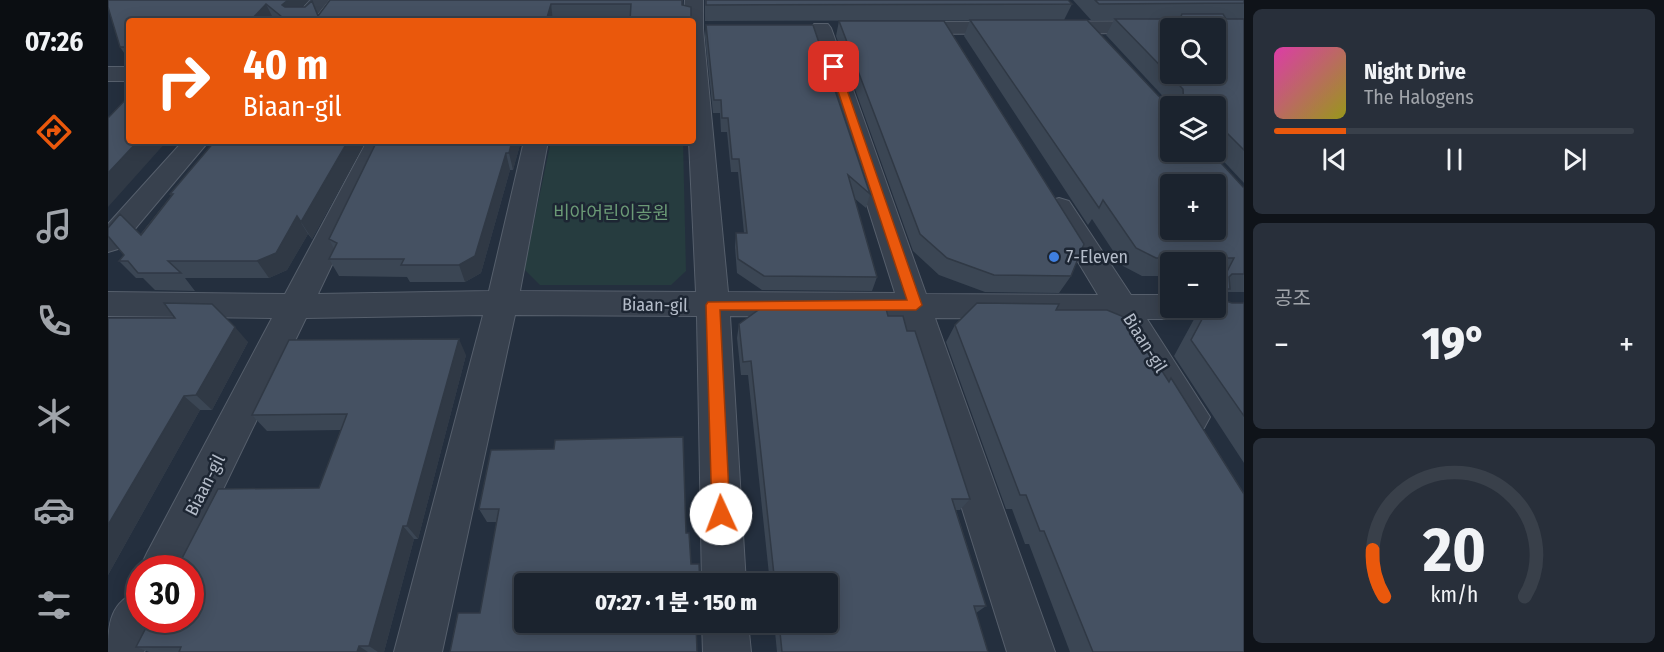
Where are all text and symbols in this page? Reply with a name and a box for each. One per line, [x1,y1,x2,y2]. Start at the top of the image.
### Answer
map controls [1160,18,1226,318]
button: search [1160,18,1226,84]
text: 07:26 [25,26,83,58]
text: 40 m [243,40,328,90]
pin [808,41,859,92]
icon: right [144,42,222,120]
icon: arrive [817,50,850,83]
text: Night Drive [1364,58,1466,85]
text: The Halogens [1364,85,1474,109]
text: Biaan-gil [243,91,342,123]
button: layers [1160,96,1226,162]
icon: directions [33,111,75,153]
icon: previous [1318,143,1351,176]
icon: pause [1438,143,1471,176]
icon: next [1558,143,1591,176]
button: + [1160,174,1226,240]
park label: 비아어린이공원 [553,202,669,224]
icon: music [33,205,75,247]
place label: 7-Eleven [1066,246,1128,268]
marker: 7-Eleven [1047,250,1061,264]
button: − [1160,252,1226,318]
text: 공조 [1274,286,1311,310]
street label: Biaan-gil [622,293,688,317]
icon: phone [33,300,75,342]
street label: Biaan-gil [1118,309,1172,377]
text: 19° [1422,317,1486,371]
text: − [1274,325,1289,365]
text: + [1619,325,1634,365]
icon: climate [33,395,75,437]
street label: Biaan-gil [180,450,230,519]
position arrow [689,482,753,546]
icon: car [33,489,75,531]
text: 20 [1422,514,1485,589]
speed limit sign: 30 [126,555,204,633]
text: km/h [1430,583,1478,609]
icon: filters [33,584,75,626]
text: 07:27 · 1 분 · 150 m [595,589,757,616]

